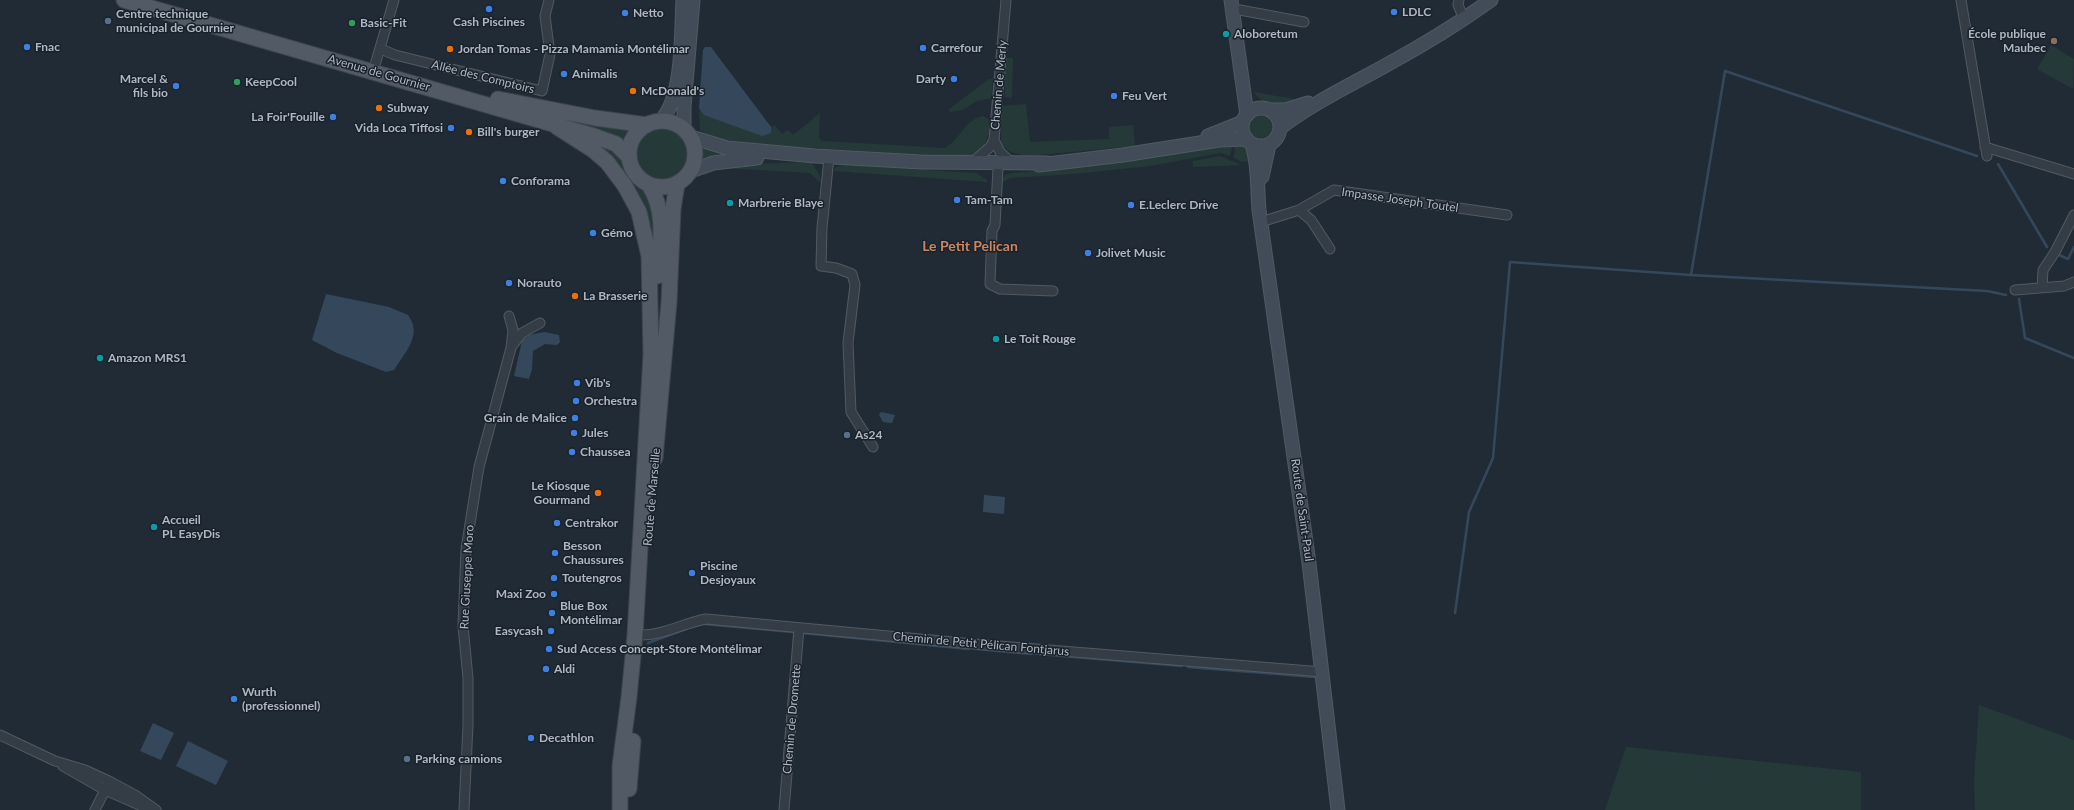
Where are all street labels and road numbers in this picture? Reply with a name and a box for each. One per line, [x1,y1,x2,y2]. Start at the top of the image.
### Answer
street label: Chemin de Merly [988,39,1010,131]
street label: Avenue de Gournier [326,52,432,94]
street label: Allée des Comptoirs [430,57,536,97]
street label: Impasse Joseph Toutel [1341,185,1459,215]
street label: Route de Marseille [641,448,663,546]
street label: Route de Saint-Paul [1288,458,1316,562]
street label: Rue Giuseppe Moro [457,524,477,630]
street label: Chemin de Petit Pélican Fontjarus [892,629,1070,659]
street label: Chemin de Dromette [780,663,804,775]

